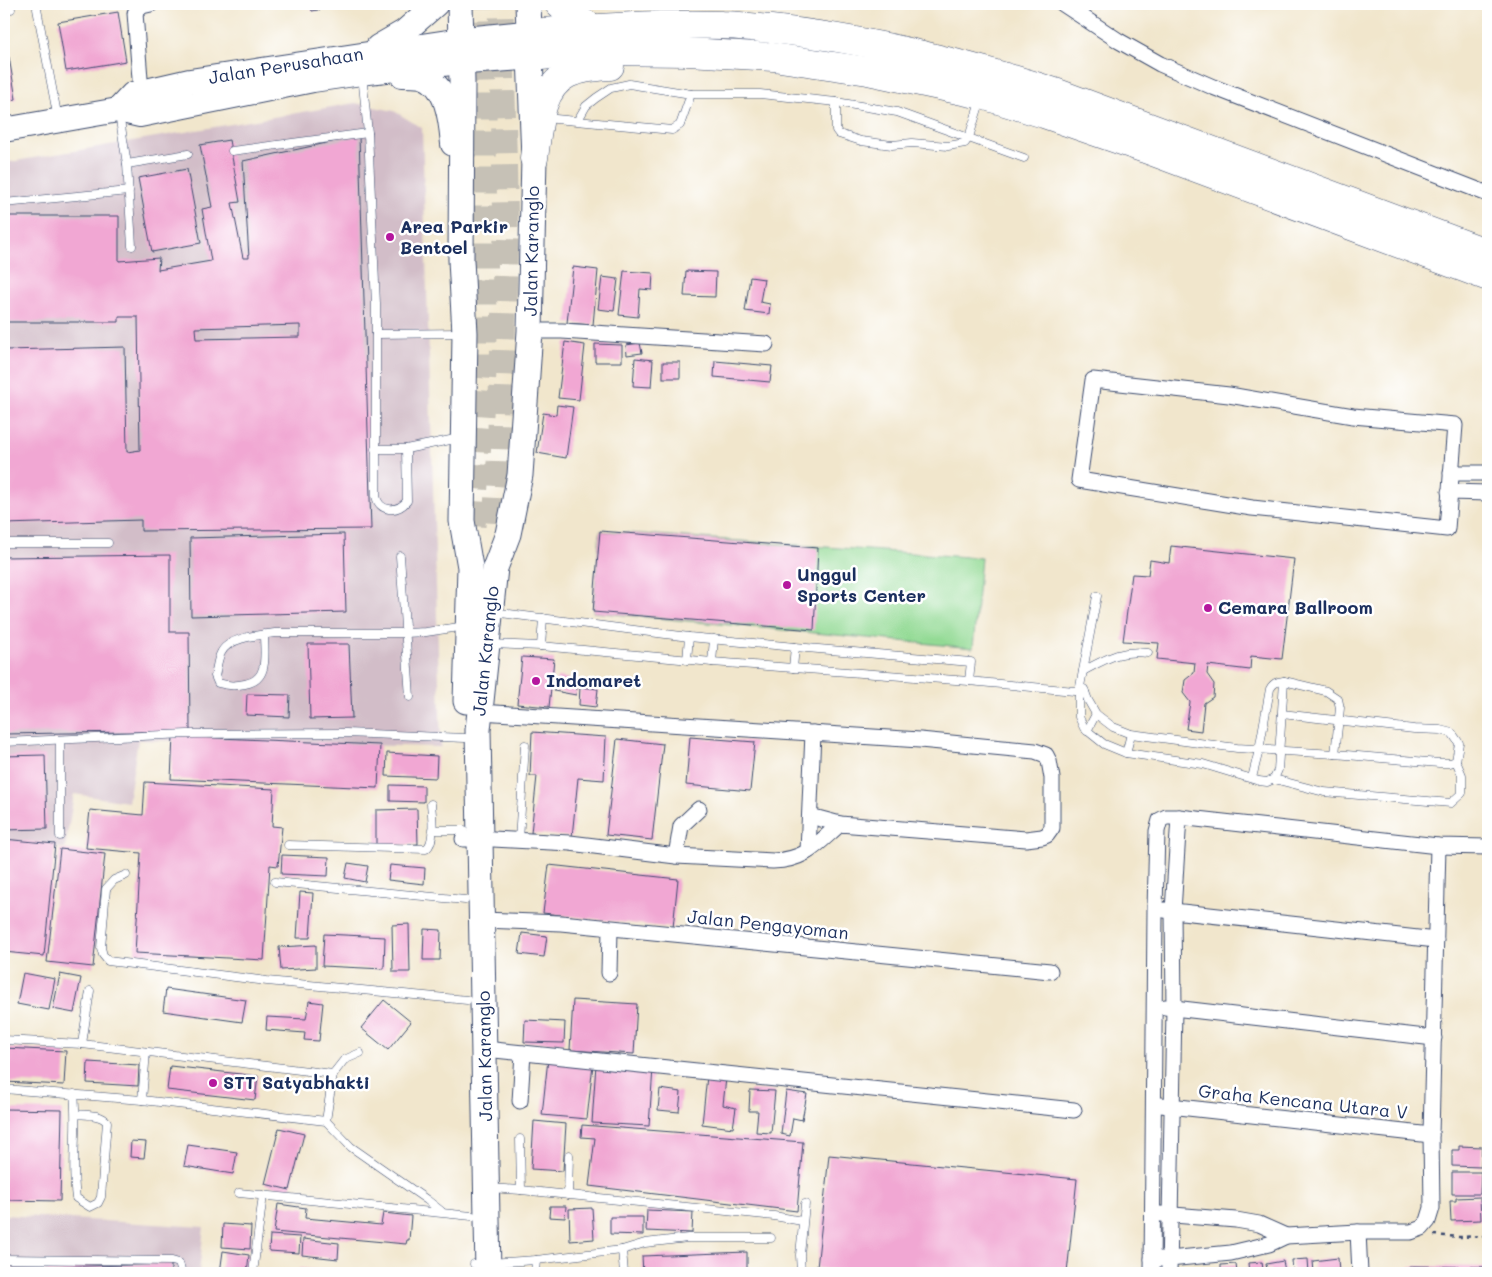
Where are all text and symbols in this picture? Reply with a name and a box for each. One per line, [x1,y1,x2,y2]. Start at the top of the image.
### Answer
street label: Jalan Perusahaan [207,41,365,89]
street label: Jalan Karanglo [518,185,544,316]
place label: Area Parkir Bentoel [400,214,508,259]
marker: Area Parkir Bentoel [384,231,396,243]
place label: Unggul Sports Center [797,562,926,607]
marker: Unggul Sports Center [781,579,793,591]
street label: Jalan Karanglo [466,584,504,717]
place label: Cemara Ballroom [1218,595,1373,619]
marker: Cemara Ballroom [1202,602,1214,614]
place label: Indomaret [546,668,641,692]
marker: Indomaret [530,675,542,687]
street label: Jalan Pengayoman [686,904,850,944]
street label: Jalan Karanglo [471,990,497,1121]
place label: STT Satyabhakti [223,1070,370,1094]
marker: STT Satyabhakti [207,1077,219,1089]
street label: Graha Kencana Utara V [1197,1078,1409,1124]

